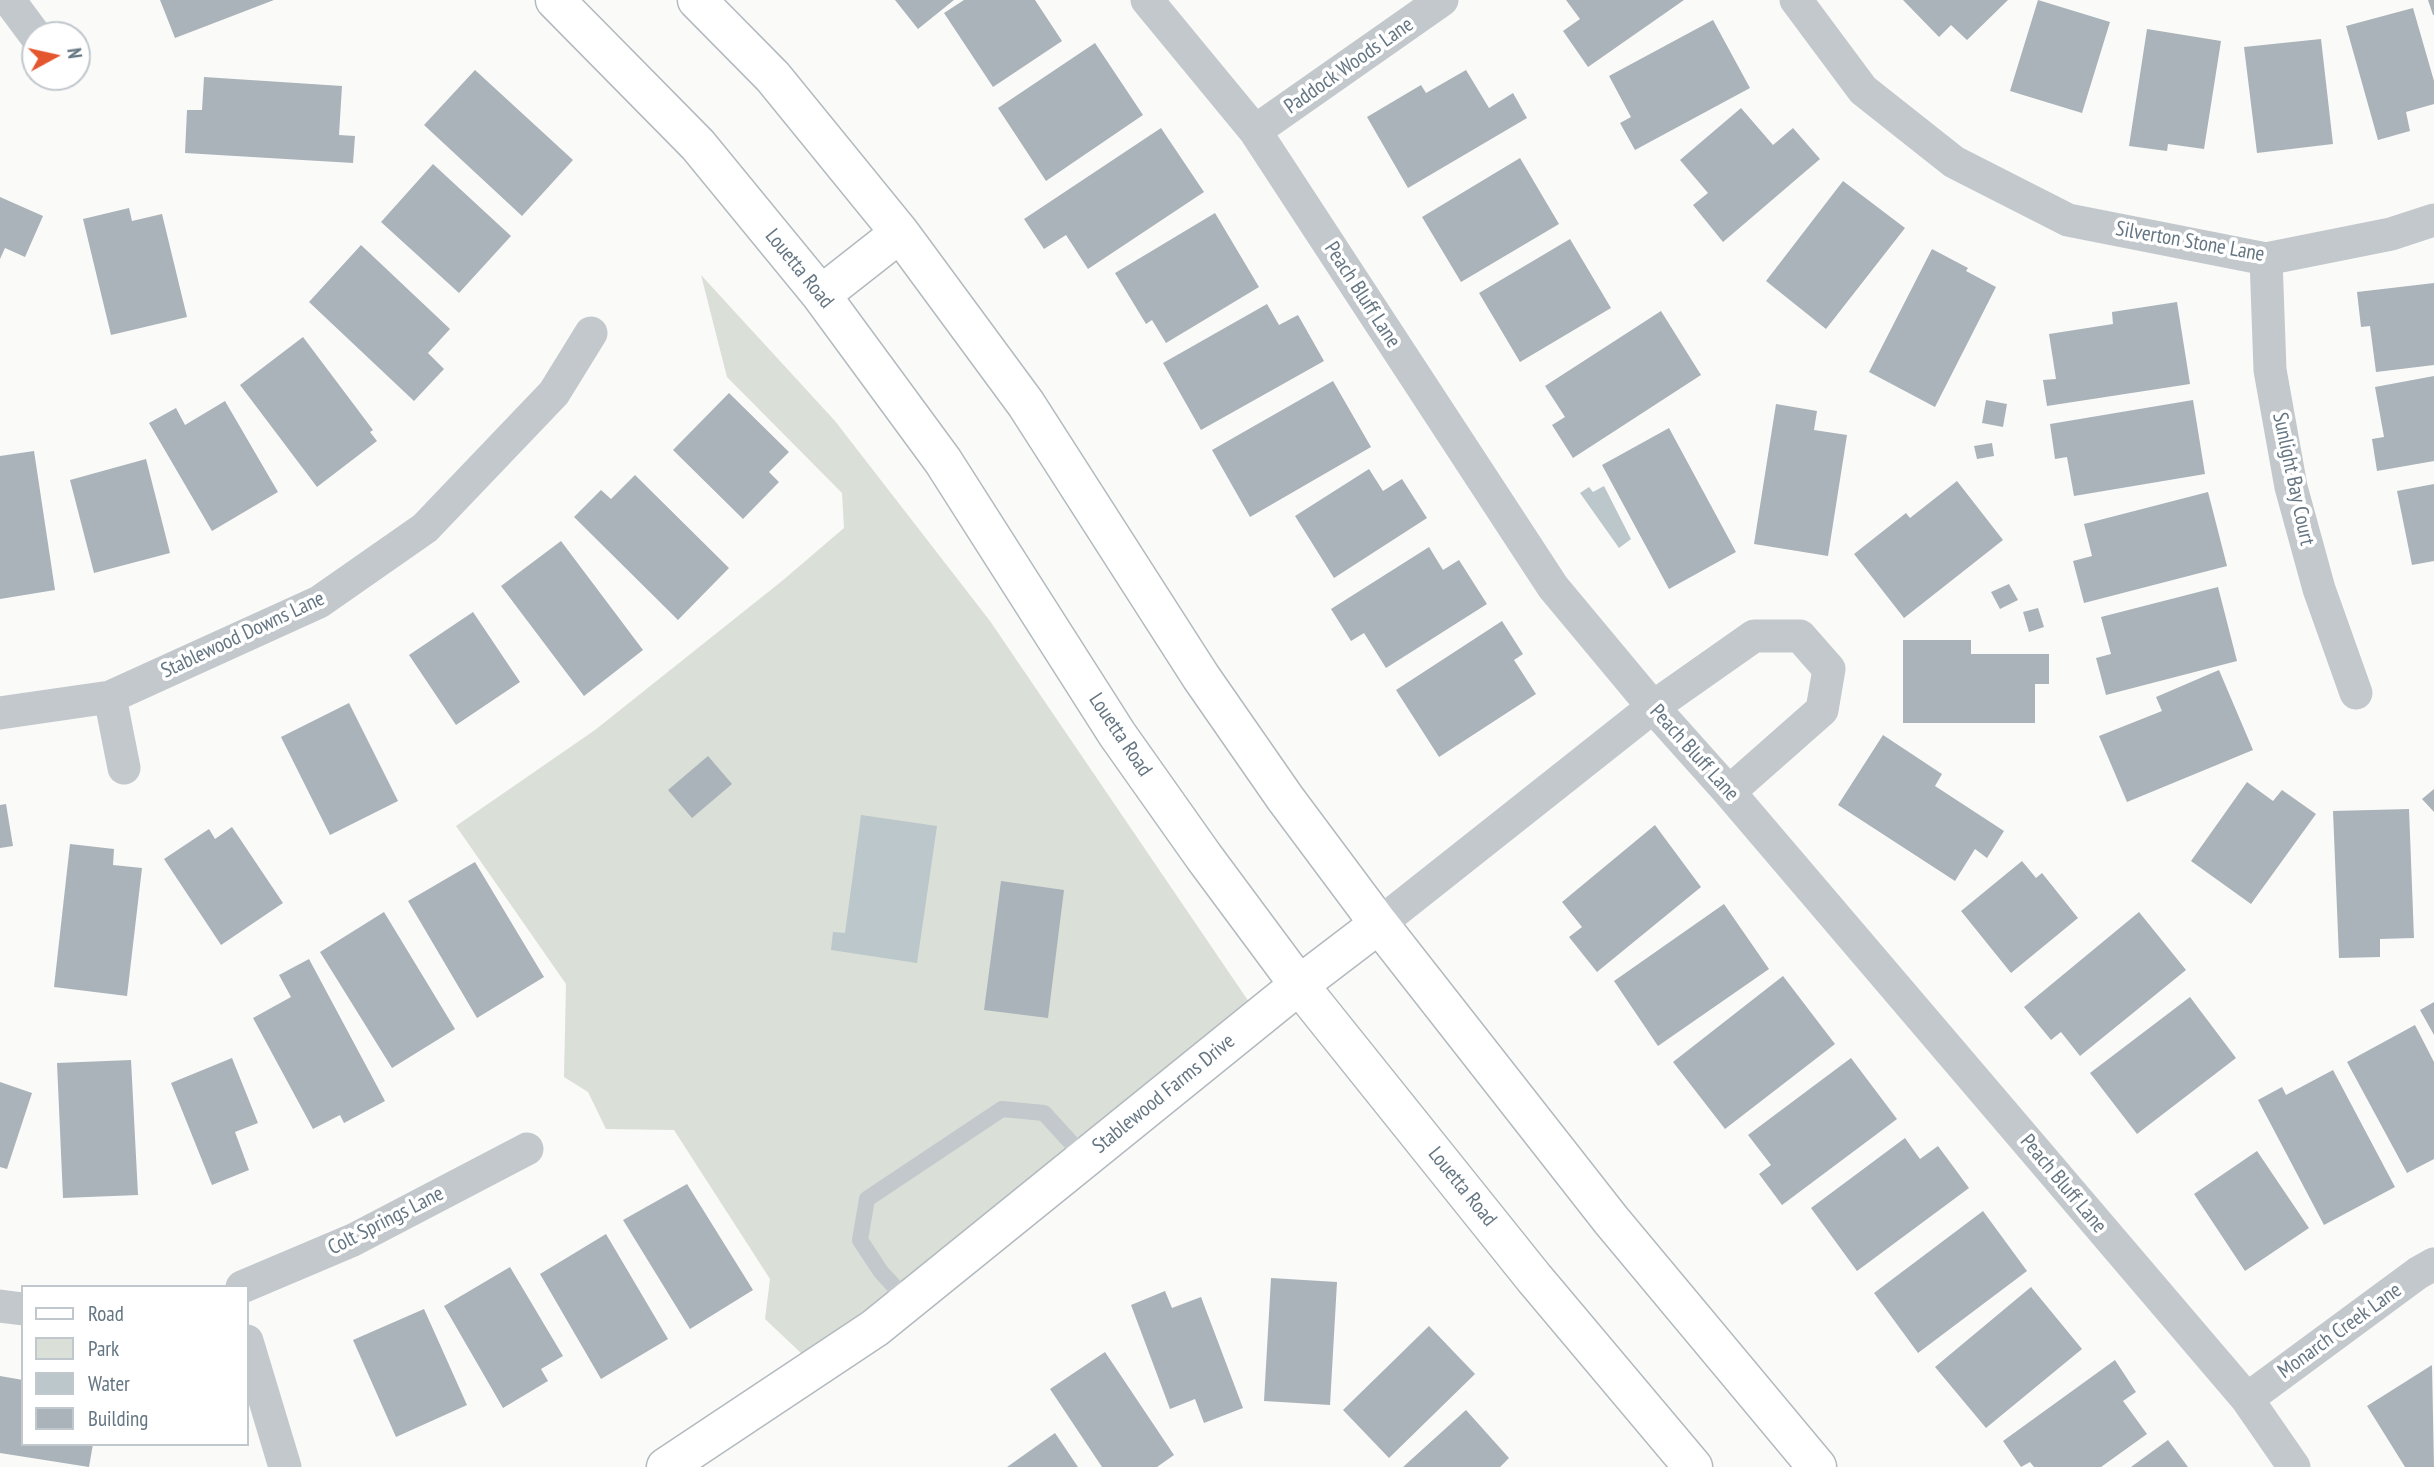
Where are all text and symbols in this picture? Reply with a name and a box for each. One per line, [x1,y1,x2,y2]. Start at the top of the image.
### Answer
street label: Paddock Woods Lane [1280,12,1418,120]
north arrow [21,21,91,91]
text: N [62,47,87,60]
street label: Silverton Stone Lane [2114,217,2266,267]
street label: Louetta Road [759,224,839,314]
street label: Peach Bluff Lane [1318,237,1406,353]
street label: Sunlight Bay Court [2267,410,2319,548]
street label: Stablewood Downs Lane [157,586,329,684]
street label: Louetta Road [1083,689,1157,781]
street label: Peach Bluff Lane [1644,700,1744,806]
street label: Stablewood Farms Drive [1088,1029,1240,1159]
street label: Peach Bluff Lane [2014,1130,2112,1238]
street label: Louetta Road [1422,1142,1502,1232]
street label: Colt Springs Lane [324,1181,448,1261]
street label: Monarch Creek Lane [2273,1278,2407,1384]
legend [21,1285,248,1446]
text: Road [88,1300,124,1327]
text: Park [88,1335,119,1362]
text: Water [88,1370,130,1397]
text: Building [88,1405,148,1432]

